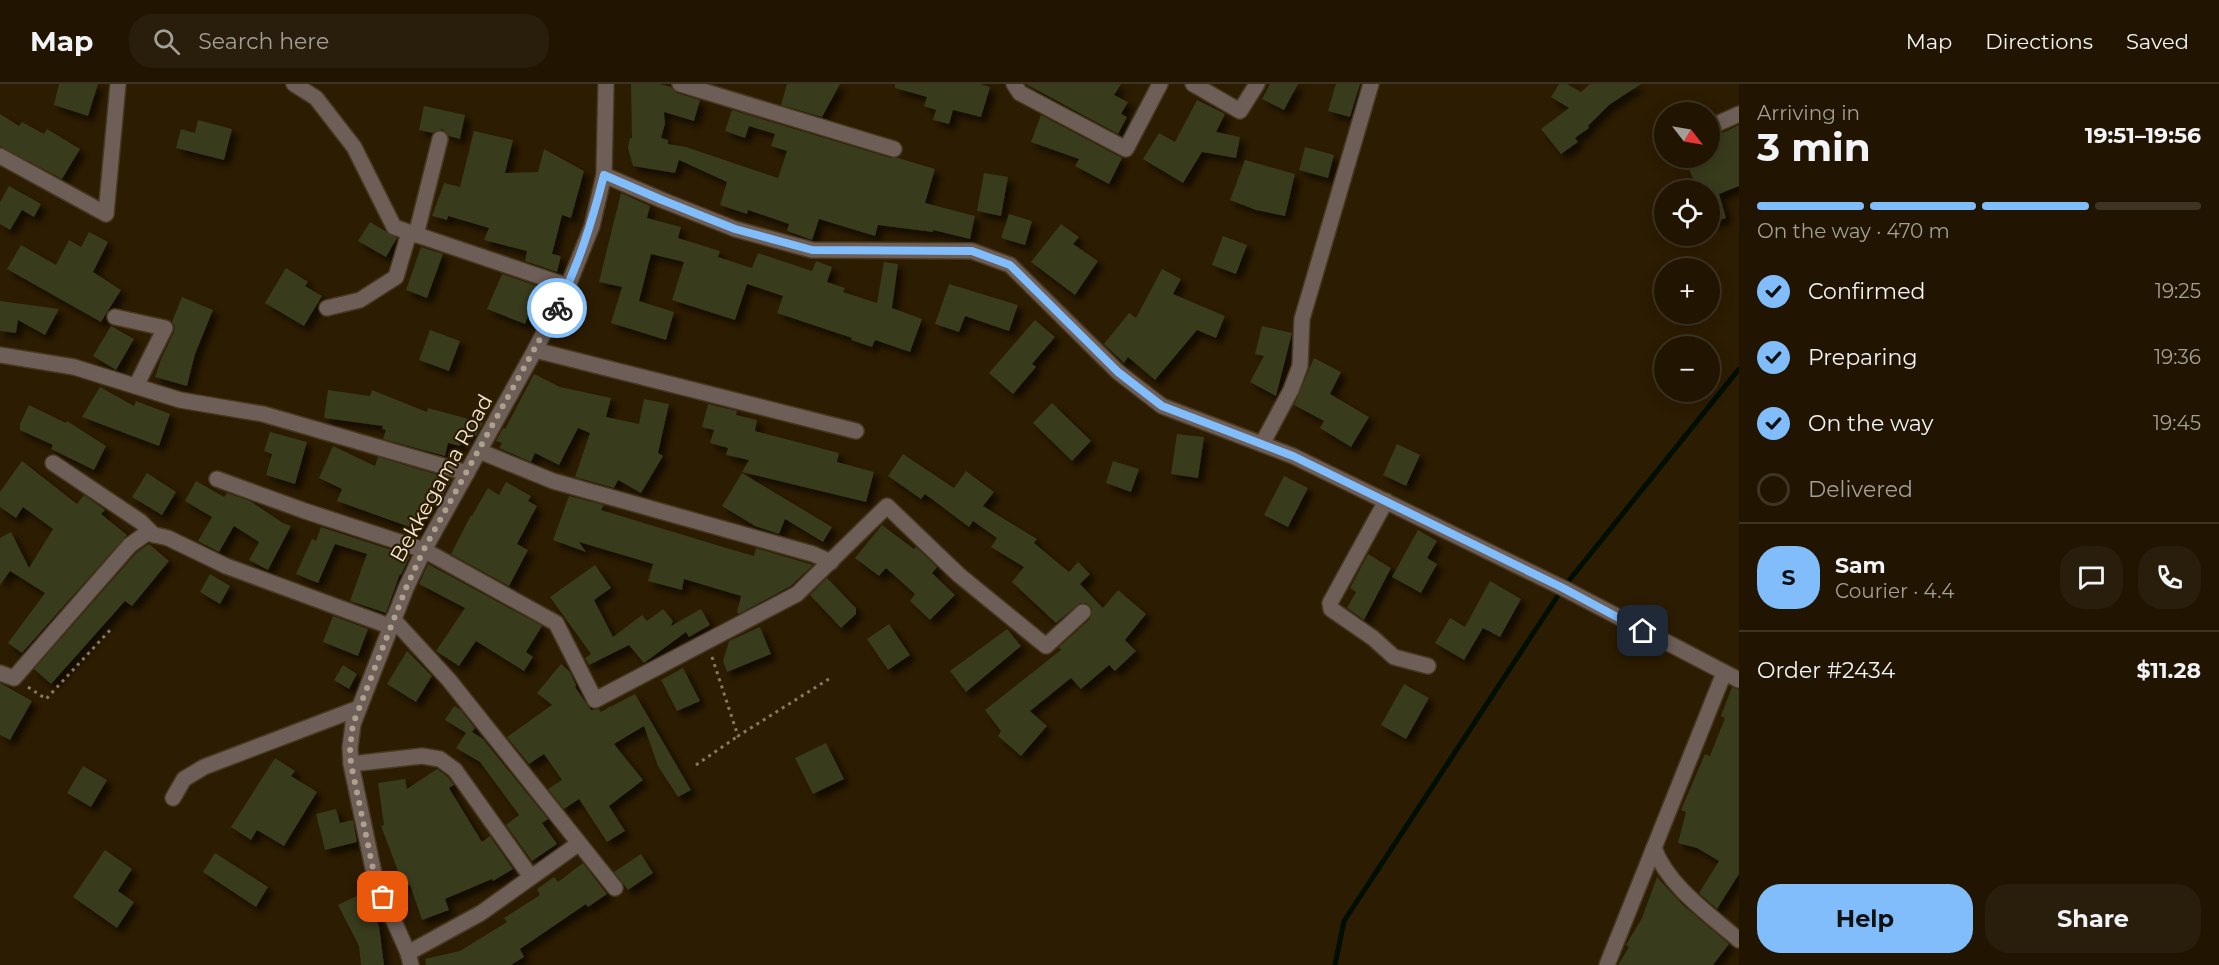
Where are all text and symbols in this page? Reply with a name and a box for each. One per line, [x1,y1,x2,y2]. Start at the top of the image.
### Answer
search box [129,14,549,68]
text: Map [30,24,93,58]
icon: search [150,25,183,58]
text: Search here [198,28,329,55]
text: Map [1906,29,1952,54]
text: Directions [1985,29,2093,54]
text: Saved [2126,29,2189,54]
text: Arriving in [1757,101,1860,125]
north arrow [1654,102,1720,168]
map controls [1654,102,1720,402]
text: 19:51–19:56 [2085,122,2201,149]
text: 3 min [1757,123,1871,171]
button: locate [1654,180,1720,246]
text: On the way · 470 m [1757,219,1950,243]
button: + [1654,258,1720,324]
icon: check [1757,275,1790,308]
courier [527,278,587,338]
text: Confirmed [1808,278,1925,305]
text: 19:25 [2155,279,2201,303]
icon: bike [541,292,574,325]
button: − [1654,336,1720,402]
icon: check [1757,341,1790,374]
text: Preparing [1808,344,1917,371]
text: 19:36 [2154,345,2201,369]
street label: Bekkegama Road [385,390,497,566]
icon: check [1757,407,1790,440]
text: On the way [1808,410,1933,437]
text: 19:45 [2153,411,2201,435]
text: Delivered [1808,476,1913,503]
button: chat [2060,546,2123,609]
button: phone [2138,546,2201,609]
text: Sam [1835,552,1886,579]
text: S [1781,564,1796,591]
text: Courier · 4.4 [1835,579,1954,603]
pin [1617,605,1668,656]
icon: home [1626,614,1659,647]
text: Order #2434 [1757,657,1895,684]
text: $11.28 [2136,657,2201,684]
pin [357,871,408,922]
icon: bag [366,880,399,913]
button: Help [1757,884,1973,953]
button: Share [1985,884,2201,953]

